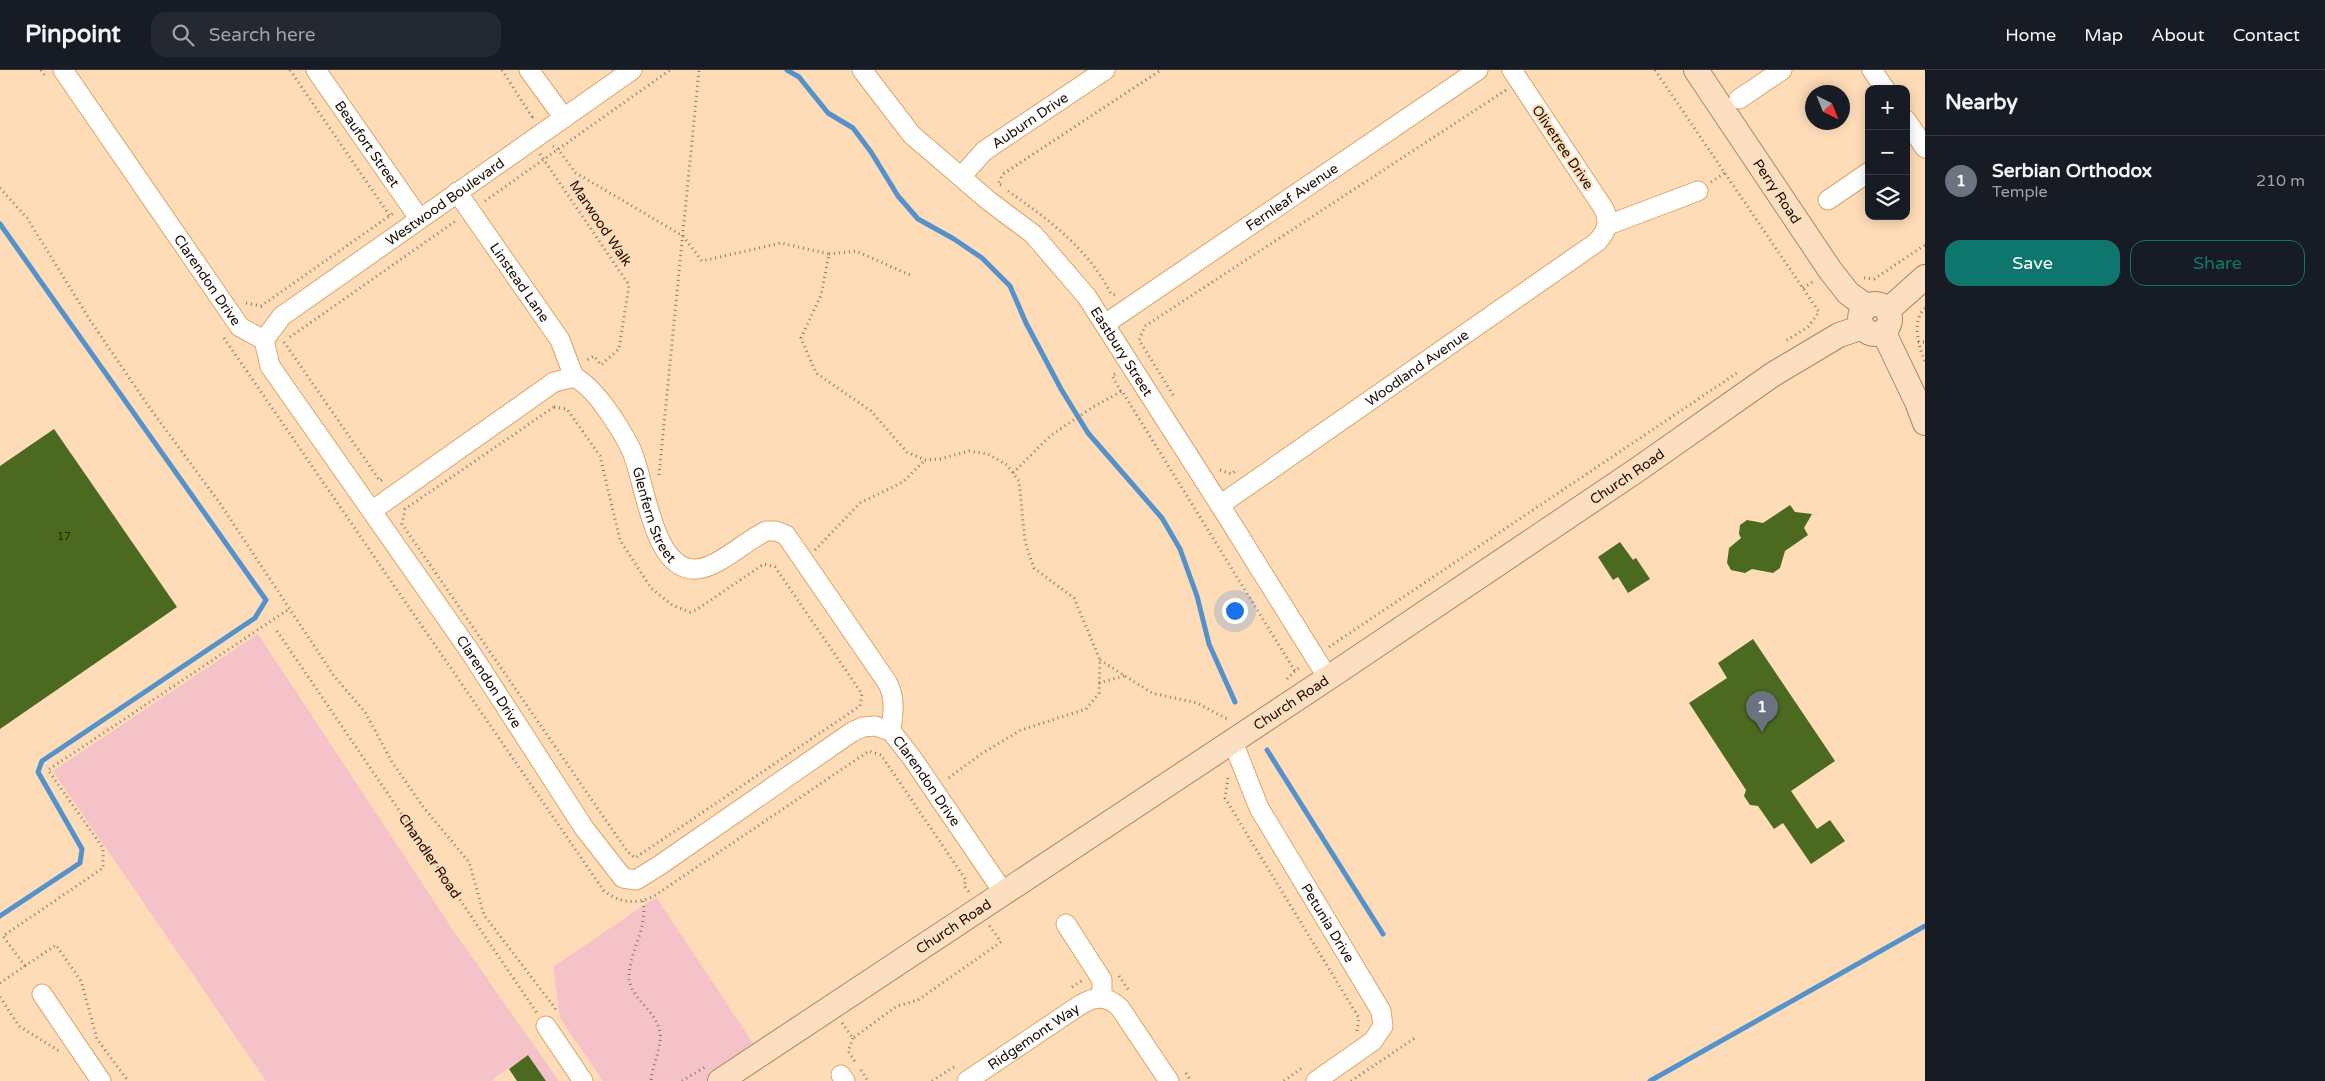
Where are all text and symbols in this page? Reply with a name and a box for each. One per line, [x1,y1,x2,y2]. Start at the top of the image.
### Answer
search box [151,12,501,57]
text: Pinpoint [25,20,121,49]
icon: search [169,21,197,49]
text: Search here [209,24,316,46]
text: Home [2005,24,2056,46]
text: Map [2084,24,2123,46]
text: About [2151,24,2205,46]
text: Contact [2233,24,2300,46]
north arrow [1805,85,1850,130]
map controls [1865,85,1910,220]
button: + [1865,85,1910,130]
street label: Auburn Drive [989,89,1072,152]
text: Nearby [1945,90,2018,115]
street label: Beaufort Street [331,98,403,191]
street label: Olivetree Drive [1528,102,1597,193]
button: − [1865,130,1910,175]
street label: Westwood Boulevard [382,154,508,250]
street label: Perry Road [1749,156,1805,227]
street label: Fernleaf Avenue [1243,160,1342,235]
text: Serbian Orthodox [1992,160,2152,182]
text: 1 [1956,171,1966,191]
text: 210 m [2256,171,2305,191]
button: layers [1865,175,1910,220]
street label: Marwood Walk [566,177,636,270]
text: Temple [1992,182,2048,202]
street label: Clarendon Drive [170,231,245,329]
street label: Linstead Lane [486,240,553,326]
button: Save [1945,240,2120,286]
button: Share [2130,240,2305,286]
street label: Eastbury Street [1087,304,1157,400]
street label: Woodland Avenue [1362,326,1472,410]
street label: Church Road [1587,445,1668,508]
street label: Glenfern Street [629,465,680,567]
house number: 17 [57,530,71,543]
your location [1222,598,1248,624]
street label: Clarendon Drive [453,632,525,731]
street label: Church Road [1250,672,1332,734]
pin: 1 [1746,691,1778,732]
street label: Clarendon Drive [889,732,964,830]
street label: Chandler Road [395,810,465,902]
street label: Petunia Drive [1297,881,1358,966]
street label: Church Road [913,896,995,958]
street label: Ridgemont Way [985,1000,1083,1074]

